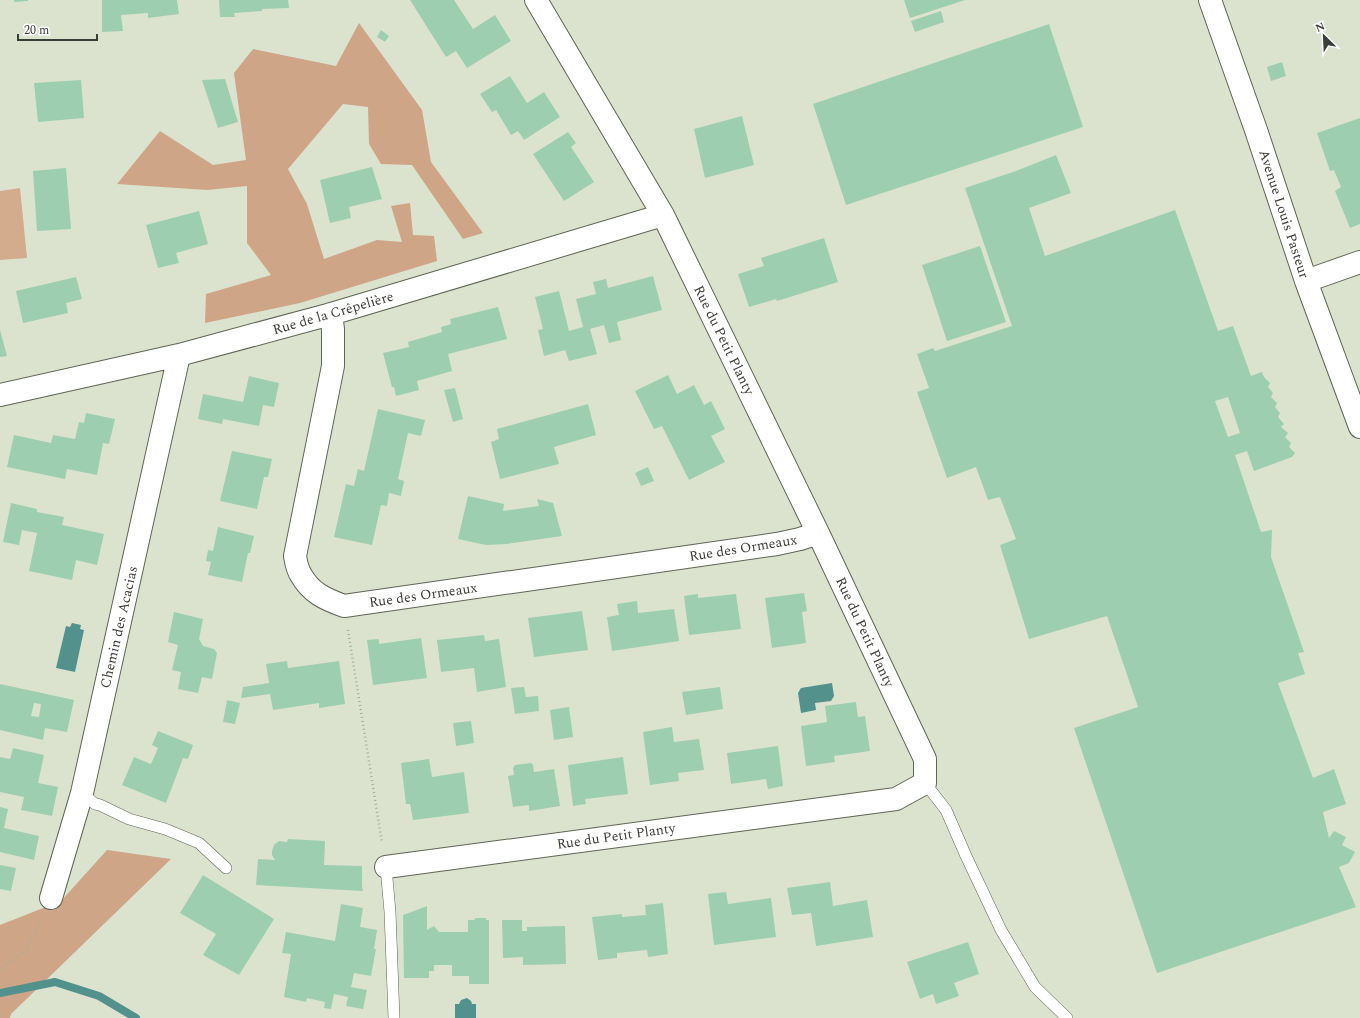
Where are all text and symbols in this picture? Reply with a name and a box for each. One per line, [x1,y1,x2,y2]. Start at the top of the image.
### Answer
scale bar [18,16,97,42]
north arrow [1304,16,1344,56]
text: N [1313,18,1328,37]
text: 20 m [24,21,49,40]
street label: Avenue Louis Pasteur [1253,147,1315,282]
street label: Rue du Petit Planty [688,282,760,399]
street label: Rue de la Crêpelière [270,286,396,340]
street label: Rue des Ormeaux [688,529,798,567]
street label: Chemin des Acacias [95,564,143,690]
street label: Rue du Petit Planty [830,573,900,692]
street label: Rue des Ormeaux [368,577,478,613]
street label: Rue du Petit Planty [555,817,678,855]

